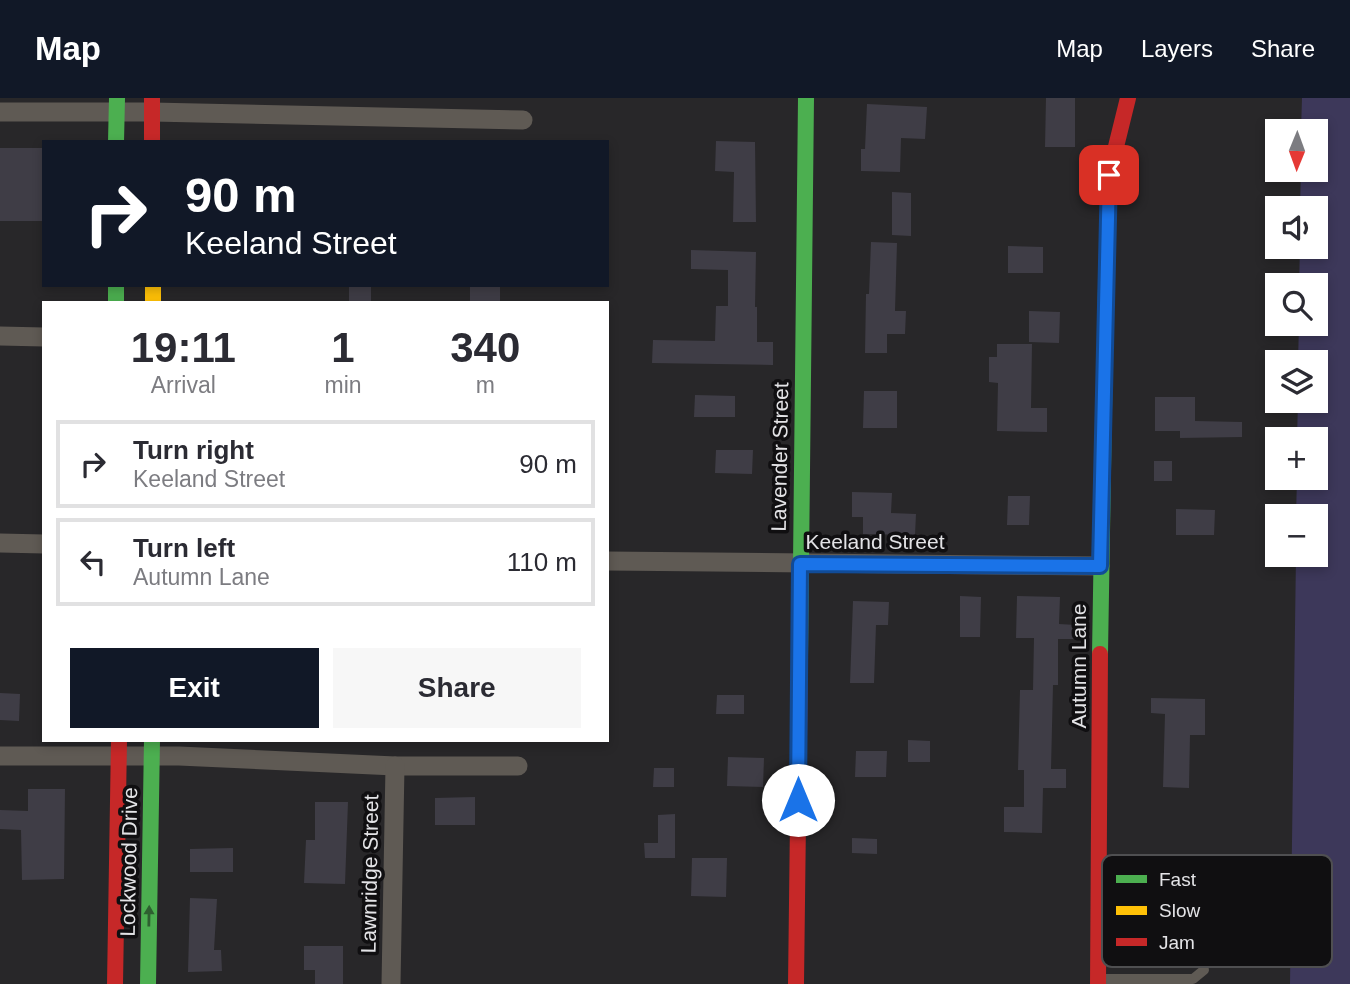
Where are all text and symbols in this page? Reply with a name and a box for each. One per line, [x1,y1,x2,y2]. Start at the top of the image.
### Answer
text: Map [35,30,101,67]
text: Map [1056,35,1103,62]
text: Layers [1141,35,1213,62]
text: Share [1251,35,1315,62]
north arrow [1265,119,1328,182]
map controls [1265,119,1328,567]
pin [1079,145,1139,205]
icon: arrive [1090,156,1128,194]
icon: right [70,168,161,259]
text: 90 m [185,168,297,222]
button: sound [1265,196,1328,259]
text: Keeland Street [185,225,397,261]
button: search [1265,273,1328,336]
text: 19:11 [131,324,236,371]
text: 1 [331,324,355,371]
text: 340 [450,324,520,371]
button: layers [1265,350,1328,413]
text: Arrival [151,372,216,398]
text: min [324,372,362,398]
text: m [476,372,495,398]
street label: Lavender Street [767,382,792,532]
button: + [1265,427,1328,490]
text: Turn right [133,435,254,465]
icon: right [74,445,112,483]
text: 90 m [519,449,577,479]
text: Keeland Street [133,466,285,492]
button: − [1265,504,1328,567]
street label: Keeland Street [806,530,945,553]
text: Turn left [133,533,235,563]
icon: left [74,543,112,581]
text: 110 m [507,547,577,577]
text: Autumn Lane [133,564,270,590]
street label: Autumn Lane [1067,604,1090,728]
button: Exit [70,648,319,728]
button: Share [333,648,581,728]
position arrow [761,763,835,837]
street label: Lockwood Drive [116,787,141,937]
street label: Lawnridge Street [357,794,382,954]
legend [1102,855,1332,967]
text: Fast [1159,869,1197,890]
text: Slow [1159,900,1200,921]
one-way arrow [144,905,155,927]
text: Jam [1159,932,1195,953]

